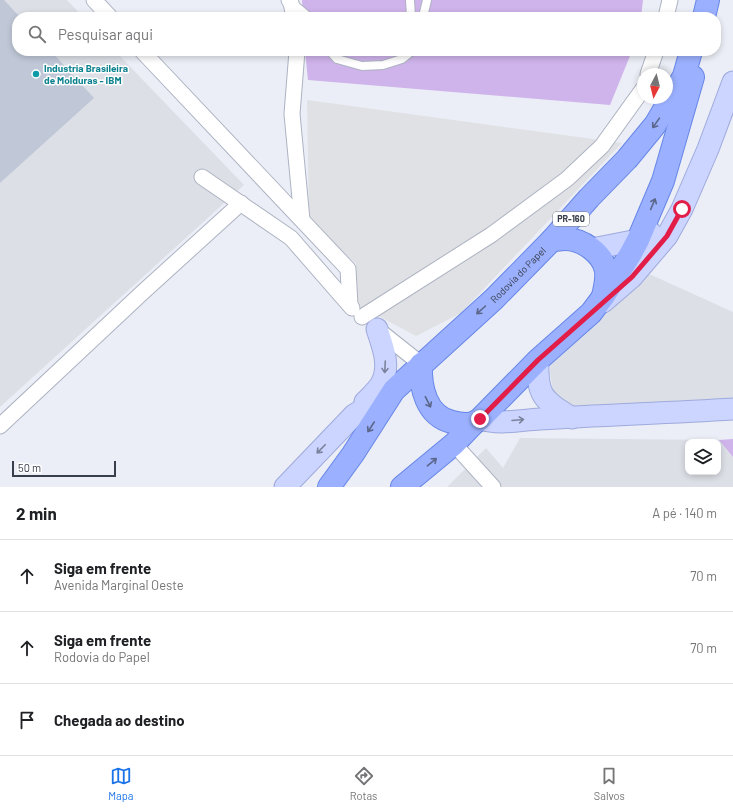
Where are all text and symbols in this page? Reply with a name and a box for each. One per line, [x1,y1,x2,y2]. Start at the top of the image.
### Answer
search box [12,12,721,56]
icon: search [26,23,48,45]
text: Pesquisar aqui [58,25,153,43]
place label: Industria Brasileira de Molduras - IBM [44,62,128,86]
north arrow [637,68,673,104]
marker: Industria Brasileira de Molduras - IBM [31,69,41,79]
one-way arrow [652,118,660,129]
one-way arrow [650,199,657,211]
route start [673,200,691,218]
road number: PR-160 [553,212,589,226]
street label: Rodovia do Papel [488,244,548,305]
one-way arrow [476,305,486,315]
one-way arrow [381,360,389,373]
one-way arrow [425,396,432,408]
route end [471,410,489,428]
one-way arrow [511,417,524,424]
one-way arrow [367,421,375,432]
map controls [685,439,721,475]
button: layers [685,439,721,475]
one-way arrow [316,444,326,454]
one-way arrow [427,458,437,467]
scale bar [12,459,116,478]
text: 50 m [18,461,41,474]
text: 2 min [16,503,57,523]
text: A pé · 140 m [652,505,717,521]
text: Siga em frente [54,559,151,577]
icon: ahead [16,565,38,587]
text: 70 m [690,568,717,584]
text: Avenida Marginal Oeste [54,577,184,593]
text: Siga em frente [54,631,151,649]
icon: ahead [16,637,38,659]
text: 70 m [690,640,717,656]
text: Rodovia do Papel [54,649,150,665]
icon: arrive [16,709,38,731]
text: Chegada ao destino [54,711,185,729]
tab: Mapa [108,765,133,802]
tab: Rotas [350,765,377,802]
tab: Salvos [594,765,625,802]

